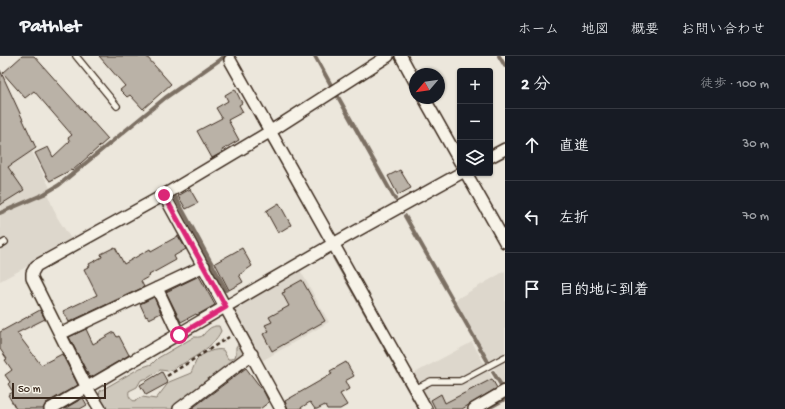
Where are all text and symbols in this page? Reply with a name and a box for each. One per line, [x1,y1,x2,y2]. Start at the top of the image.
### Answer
text: Pathlet [20,16,81,39]
text: ホーム [518,22,559,39]
text: 地図 [581,22,609,39]
text: 概要 [631,22,659,39]
text: お問い合わせ [681,22,765,39]
north arrow [409,68,445,104]
map controls [457,68,493,176]
button: + [457,68,493,104]
text: 2 分 [521,76,550,96]
text: 徒歩 · 100 m [700,77,769,92]
button: − [457,104,493,140]
icon: ahead [521,134,543,156]
text: 30 m [743,137,769,152]
text: 直進 [559,138,589,156]
button: layers [457,140,493,176]
route end [155,186,173,204]
icon: left [521,206,543,228]
text: 70 m [743,209,769,224]
text: 左折 [559,210,589,228]
icon: arrive [521,278,543,300]
text: 目的地に到着 [559,282,649,300]
route start [170,326,188,344]
scale bar [12,381,106,400]
text: 50 m [18,384,40,396]

